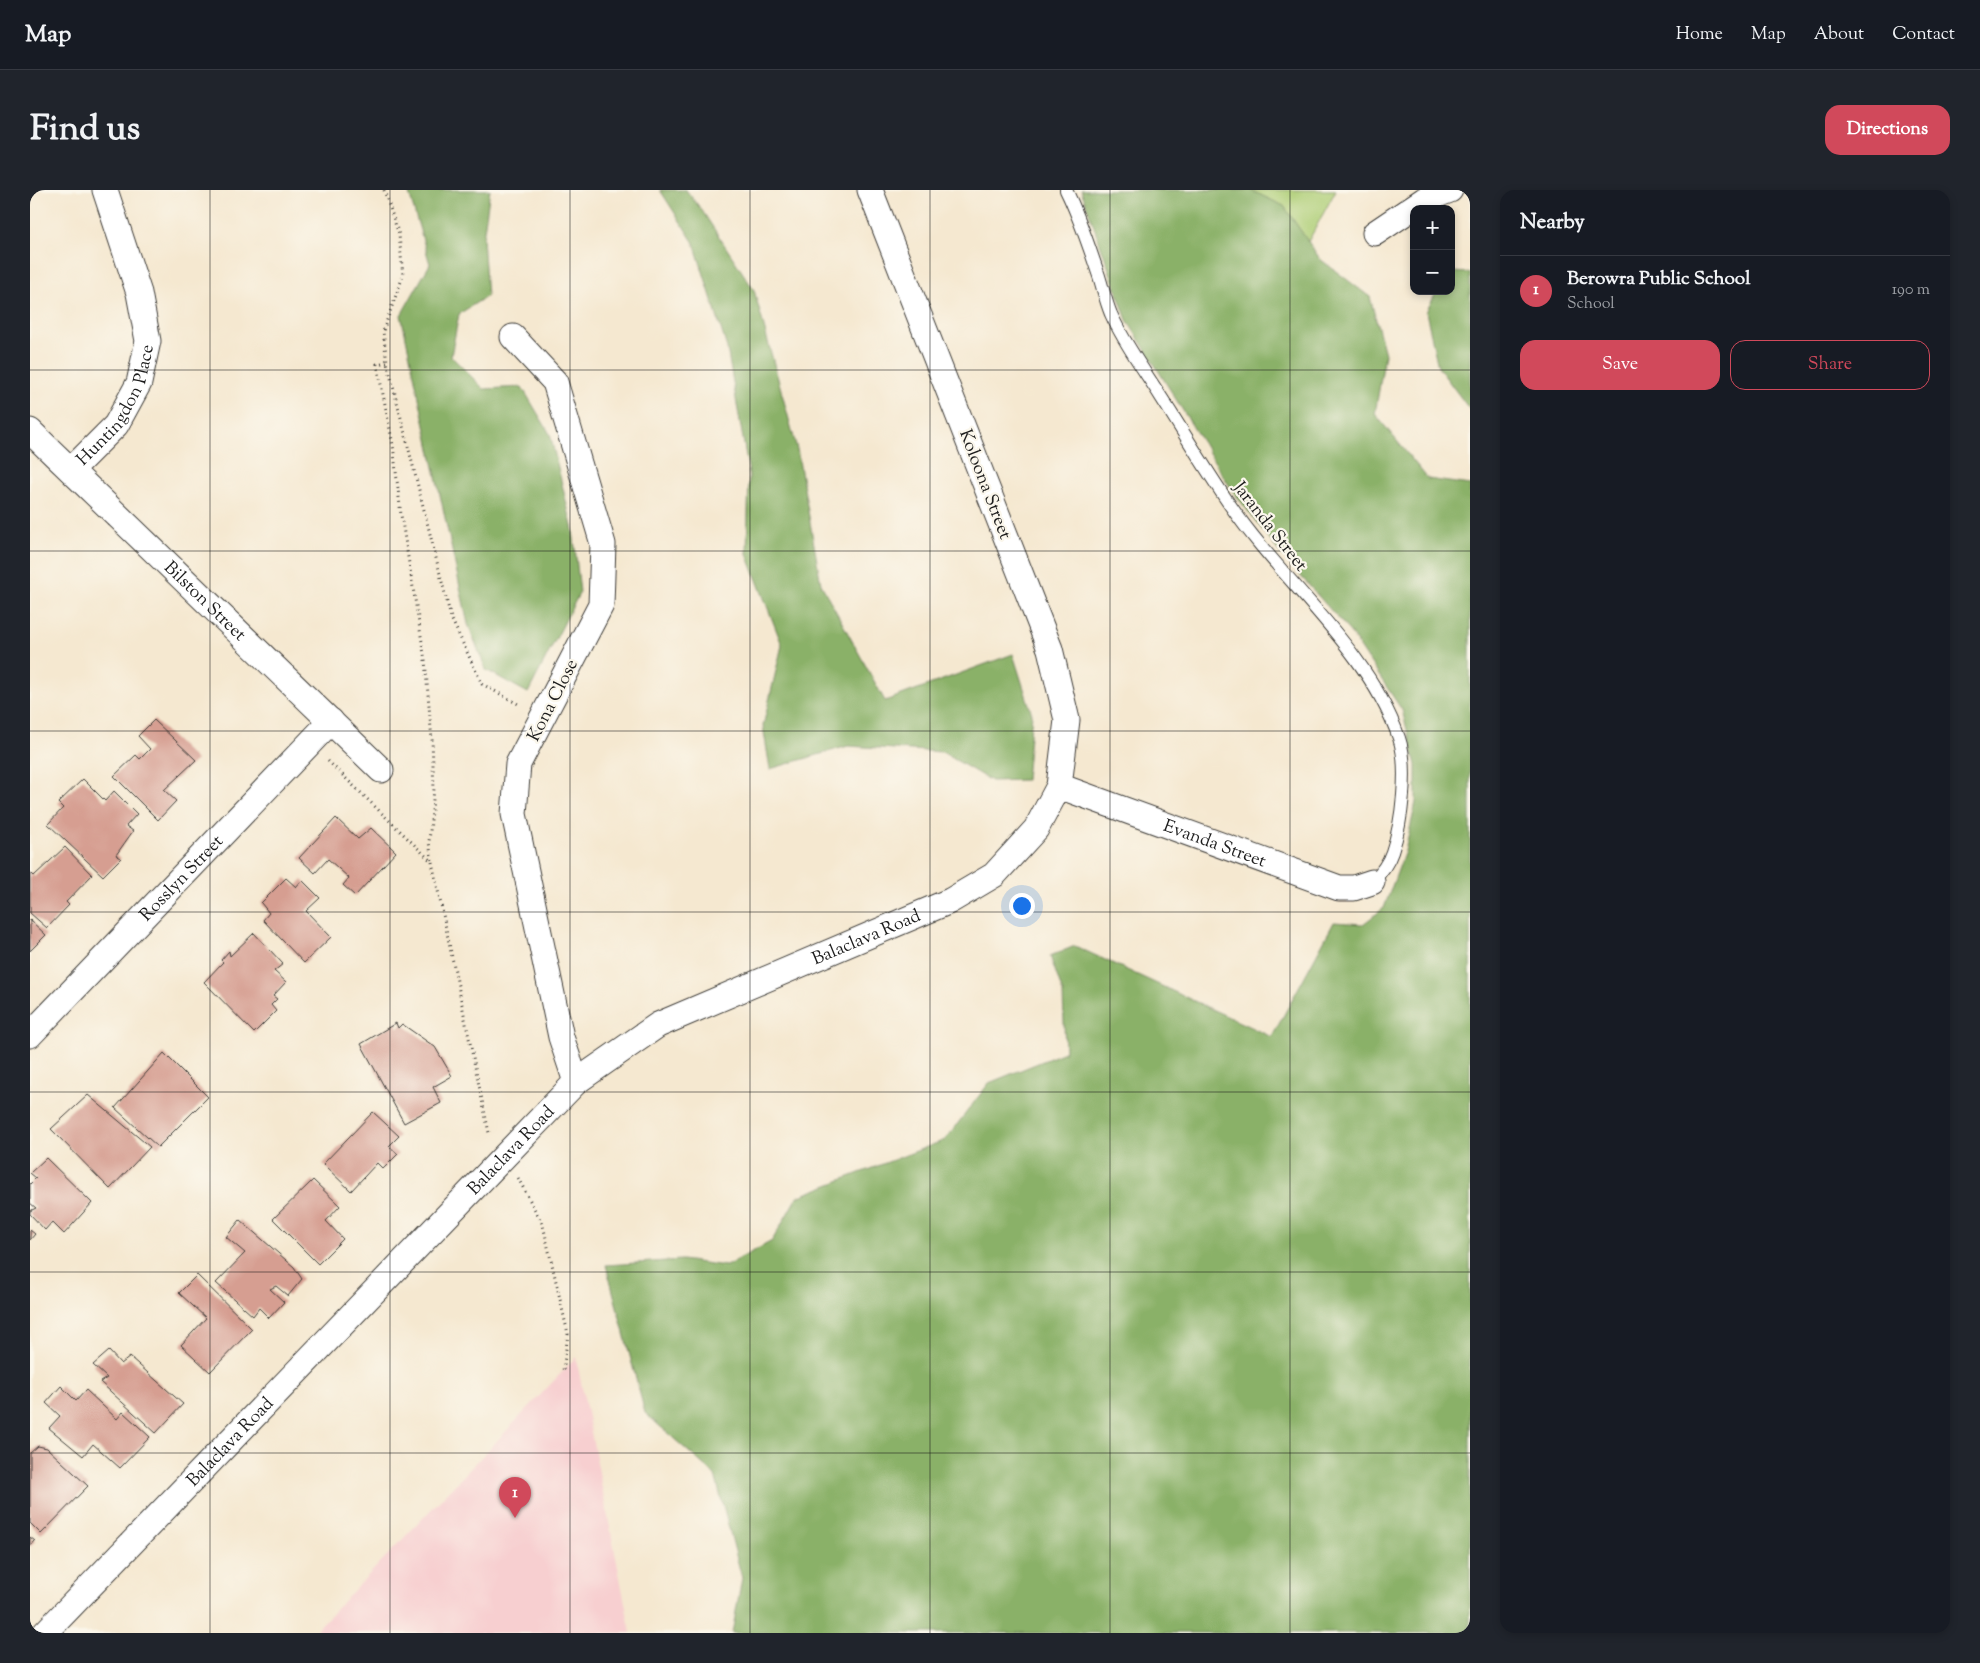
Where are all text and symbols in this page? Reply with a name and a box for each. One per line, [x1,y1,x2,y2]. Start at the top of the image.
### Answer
text: Map [25,18,71,52]
text: Home [1676,22,1723,48]
text: Map [1751,22,1786,48]
text: About [1814,22,1864,48]
text: Contact [1892,22,1955,48]
text: Find us [30,105,140,156]
button: Directions [1825,105,1950,155]
map controls [1410,205,1455,295]
button: + [1410,205,1455,250]
text: Nearby [1520,208,1585,238]
button: − [1410,250,1455,295]
text: Berowra Public School [1567,266,1750,293]
text: 1 [1533,279,1539,302]
text: 190 m [1892,279,1930,302]
text: School [1567,293,1615,316]
button: Save [1520,340,1720,390]
button: Share [1730,340,1930,390]
street label: Huntingdon Place [71,342,162,473]
street label: Koloona Street [951,426,1017,543]
street label: Jaranda Street [1225,476,1313,578]
street label: Bilston Street [157,556,251,648]
street label: Kona Close [522,655,586,747]
street label: Evanda Street [1159,814,1269,875]
street label: Rosslyn Street [134,830,230,928]
your location [1009,893,1035,919]
street label: Balaclava Road [808,904,925,973]
street label: Balaclava Road [462,1100,562,1202]
street label: Balaclava Road [181,1392,281,1494]
pin: 1 [499,1477,531,1518]

